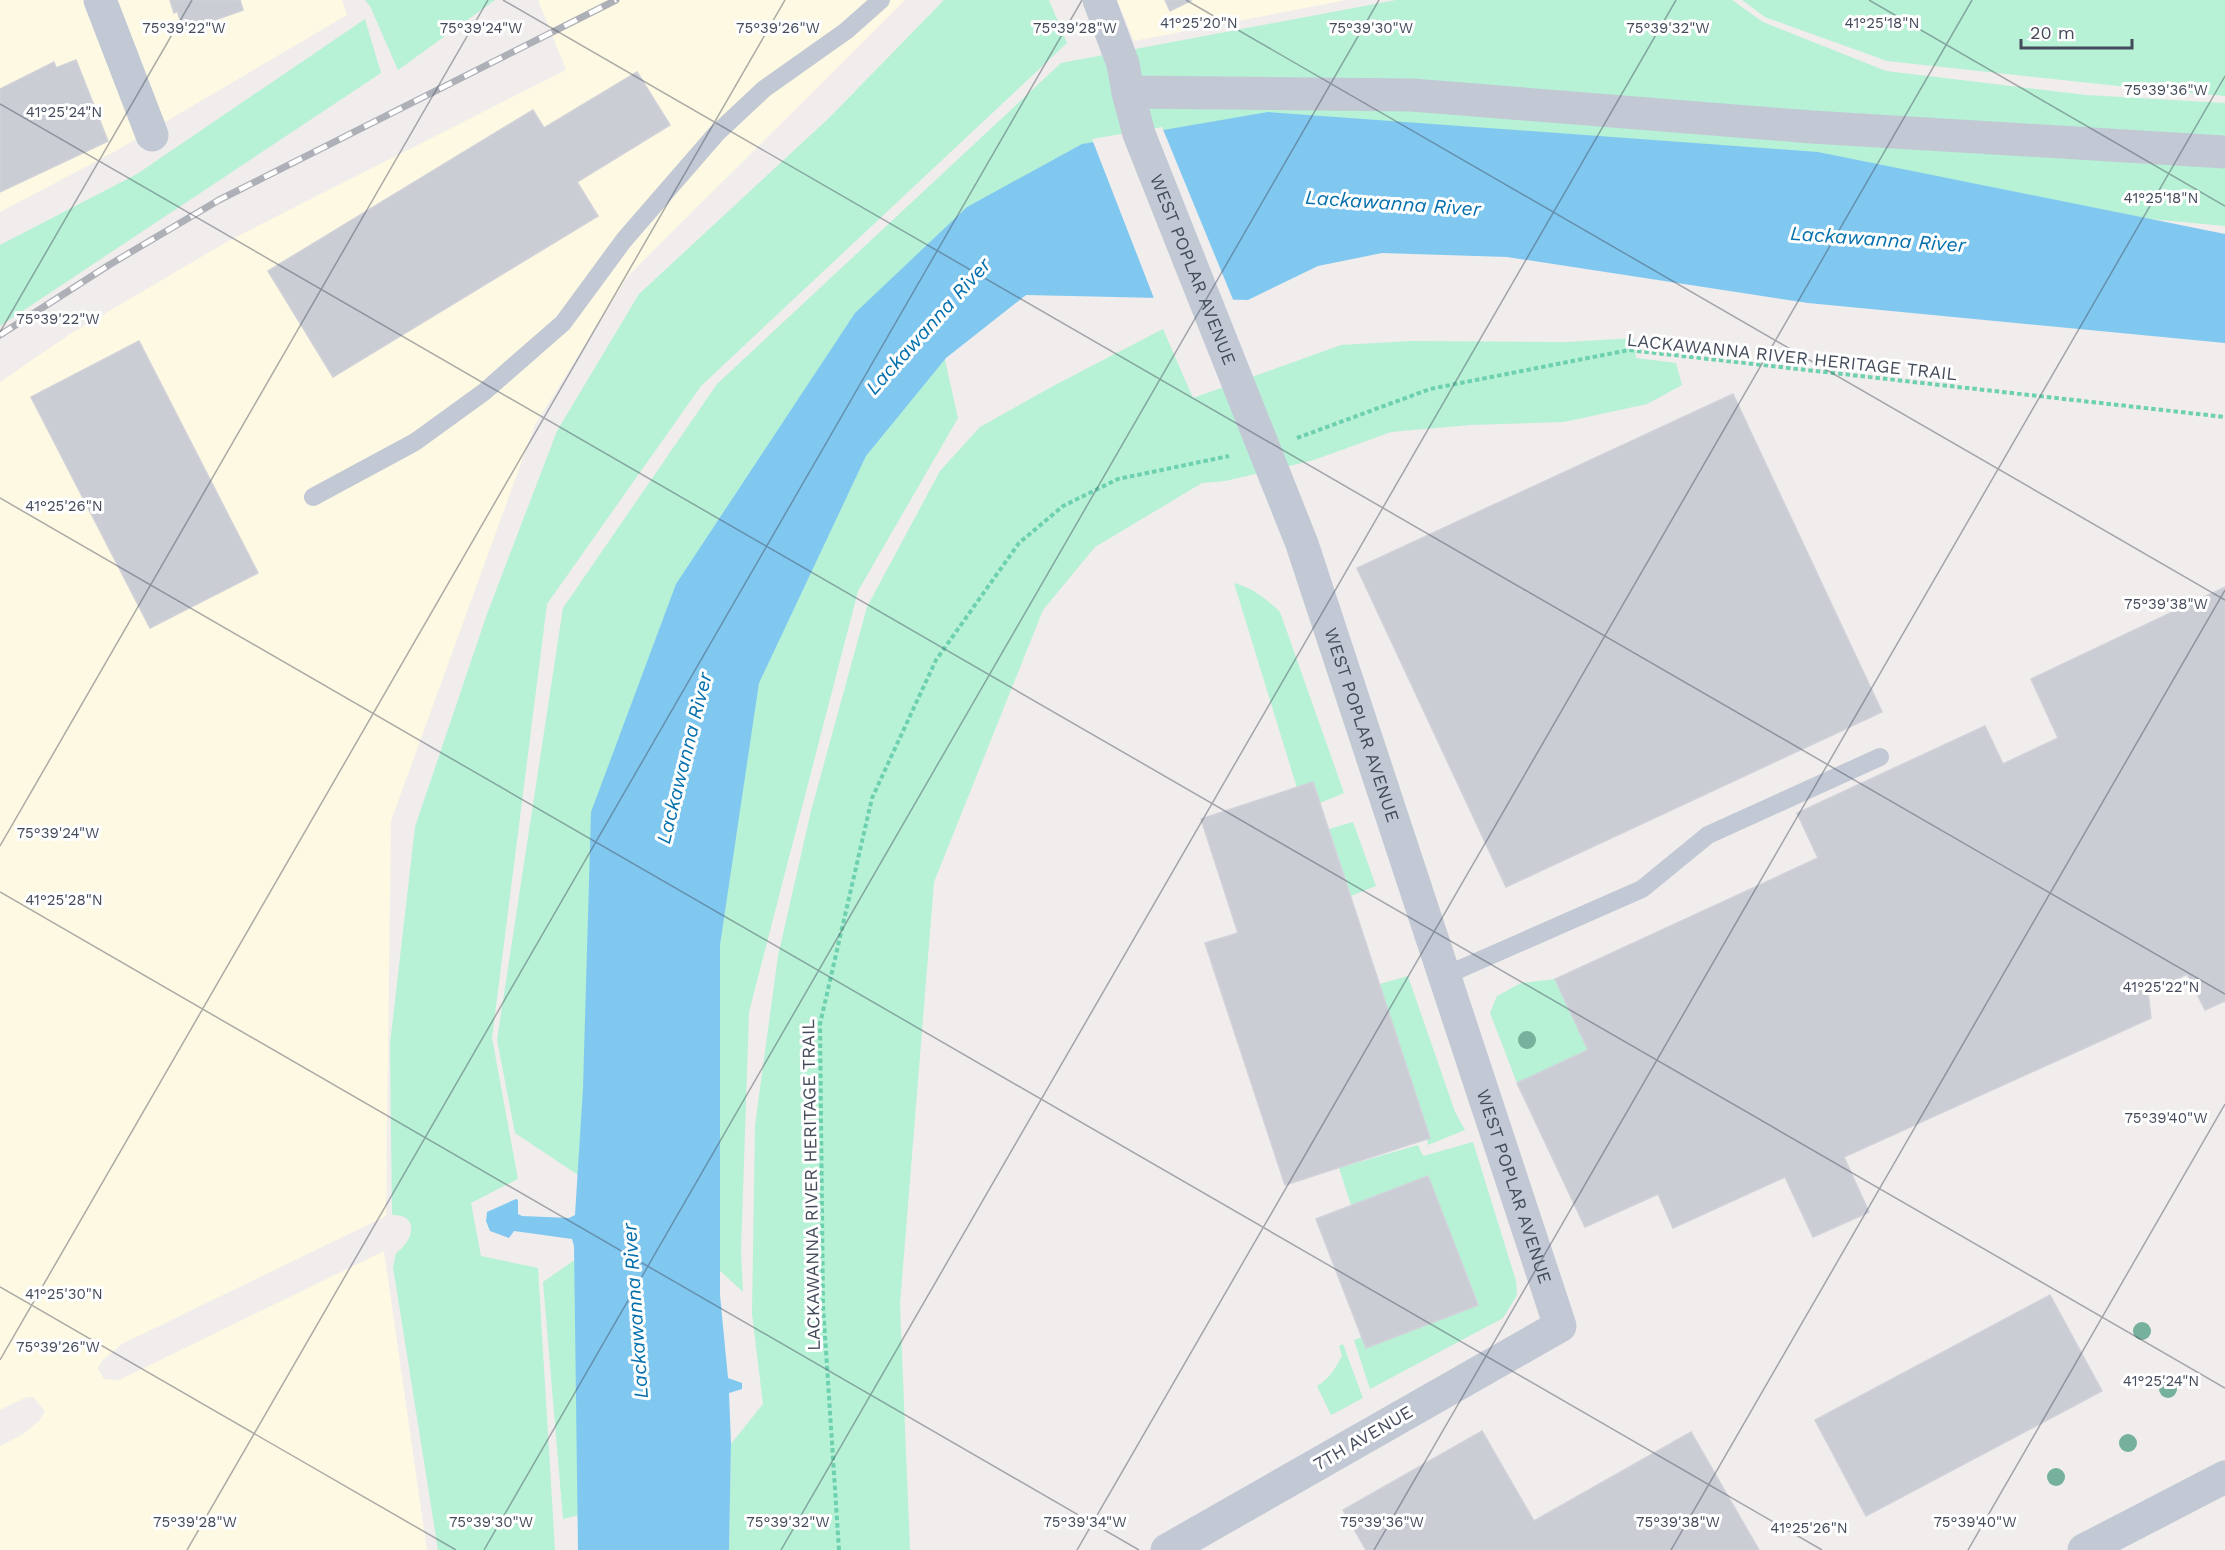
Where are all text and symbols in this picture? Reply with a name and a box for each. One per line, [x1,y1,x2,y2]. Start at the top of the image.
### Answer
scale bar [2021,12,2132,50]
text: 41°25'20"N [1160,14,1238,32]
text: 41°25'18"N [1845,14,1919,32]
text: 75°39'22"W [142,19,226,37]
text: 75°39'24"W [440,19,522,37]
text: 75°39'26"W [736,19,820,37]
text: 75°39'28"W [1033,19,1117,37]
text: 75°39'30"W [1329,19,1413,37]
text: 75°39'32"W [1626,19,1710,37]
text: 20 m [2030,22,2075,43]
text: 75°39'36"W [2124,81,2208,99]
text: 41°25'24"N [26,103,102,121]
street label: WEST POPLAR AVENUE [1146,171,1241,368]
water label: Lackawanna River [1305,185,1483,221]
text: 41°25'18"N [2124,189,2198,207]
water label: Lackawanna River [1790,221,1968,257]
water label: Lackawanna River [860,252,997,399]
text: 75°39'22"W [16,310,100,328]
street label: LACKAWANNA RIVER HERITAGE TRAIL [1626,329,1958,384]
text: 41°25'26"N [25,497,103,515]
text: 75°39'38"W [2124,595,2208,613]
street label: WEST POPLAR AVENUE [1320,625,1404,825]
water label: Lackawanna River [651,669,717,846]
text: 75°39'24"W [17,824,99,842]
text: 41°25'28"N [25,891,103,909]
text: 41°25'22"N [2122,978,2200,996]
street label: LACKAWANNA RIVER HERITAGE TRAIL [797,1019,824,1351]
street label: WEST POPLAR AVENUE [1473,1087,1556,1286]
text: 75°39'40"W [2124,1109,2208,1127]
water label: Lackawanna River [617,1221,653,1399]
text: 41°25'30"N [25,1285,103,1303]
text: 75°39'26"W [16,1338,100,1356]
text: 41°25'24"N [2123,1372,2199,1390]
street label: 7TH AVENUE [1309,1401,1416,1474]
text: 75°39'28"W [153,1513,237,1531]
text: 75°39'30"W [449,1513,533,1531]
text: 75°39'32"W [746,1513,830,1531]
text: 75°39'34"W [1043,1513,1127,1531]
text: 75°39'36"W [1340,1513,1424,1531]
text: 75°39'38"W [1636,1513,1720,1531]
text: 75°39'40"W [1933,1513,2017,1531]
text: 41°25'26"N [1770,1519,1848,1537]

